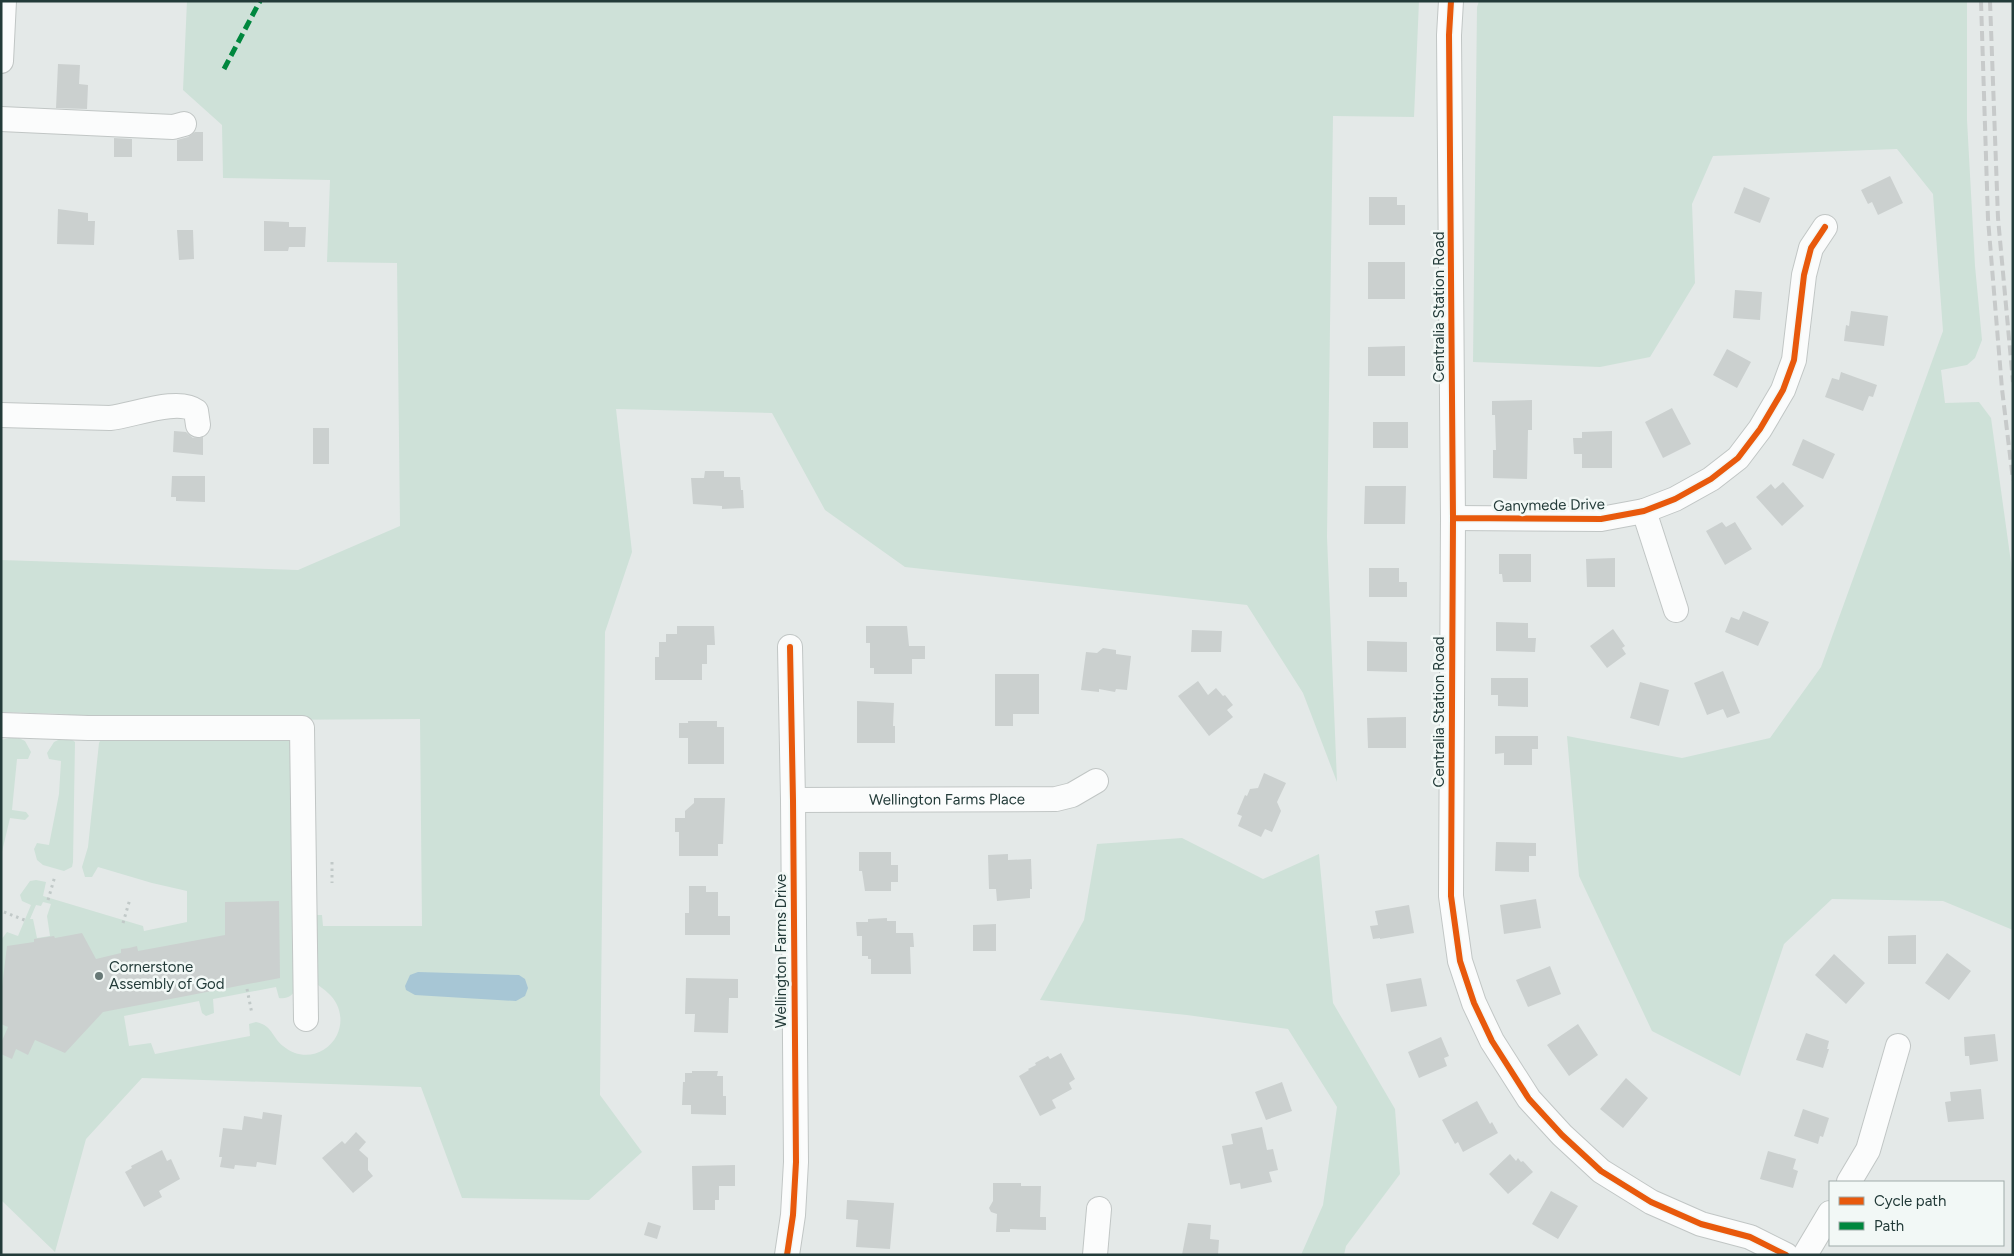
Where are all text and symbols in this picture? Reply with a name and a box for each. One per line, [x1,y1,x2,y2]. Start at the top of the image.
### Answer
street label: Centralia Station Road [1430,232,1448,382]
street label: Ganymede Drive [1493,495,1605,515]
street label: Centralia Station Road [1430,637,1448,787]
street label: Wellington Farms Place [869,790,1025,809]
street label: Wellington Farms Drive [772,874,790,1028]
place label: Cornerstone Assembly of God [109,958,225,993]
marker: Cornerstone Assembly of God [93,970,105,982]
legend [1829,1181,2004,1246]
text: Cycle path [1874,1192,1946,1210]
text: Path [1874,1217,1904,1235]

